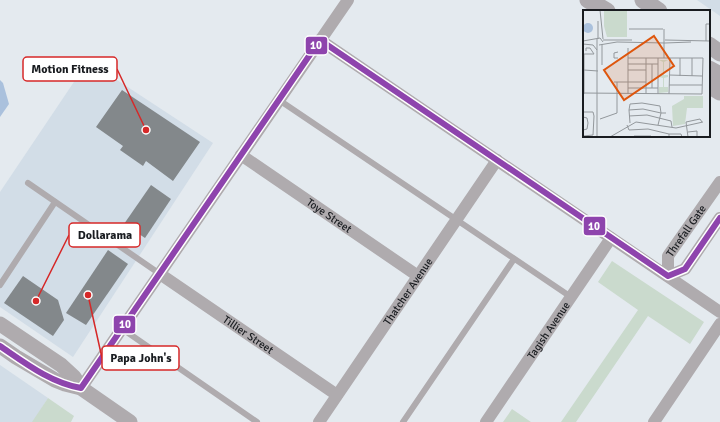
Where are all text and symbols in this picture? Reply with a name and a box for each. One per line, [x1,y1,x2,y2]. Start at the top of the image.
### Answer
inset map [583,10,710,137]
line badge: 10 [305,36,328,55]
text: 10 [310,39,322,52]
callout: Motion Fitness [23,57,117,81]
text: Motion Fitness [31,62,109,77]
street label: Toye Street [304,195,354,235]
street label: Threfall Gate [663,202,709,259]
line badge: 10 [583,216,606,236]
text: 10 [588,220,600,233]
callout: Dollarama [69,223,140,247]
text: Dollarama [78,228,132,243]
street label: Thatcher Avenue [380,255,435,327]
street label: Tagish Avenue [524,299,572,361]
street label: Tillier Street [221,313,276,356]
line badge: 10 [113,315,136,334]
text: 10 [119,318,131,331]
callout: Papa John's [102,346,179,370]
text: Papa John's [110,351,172,366]

